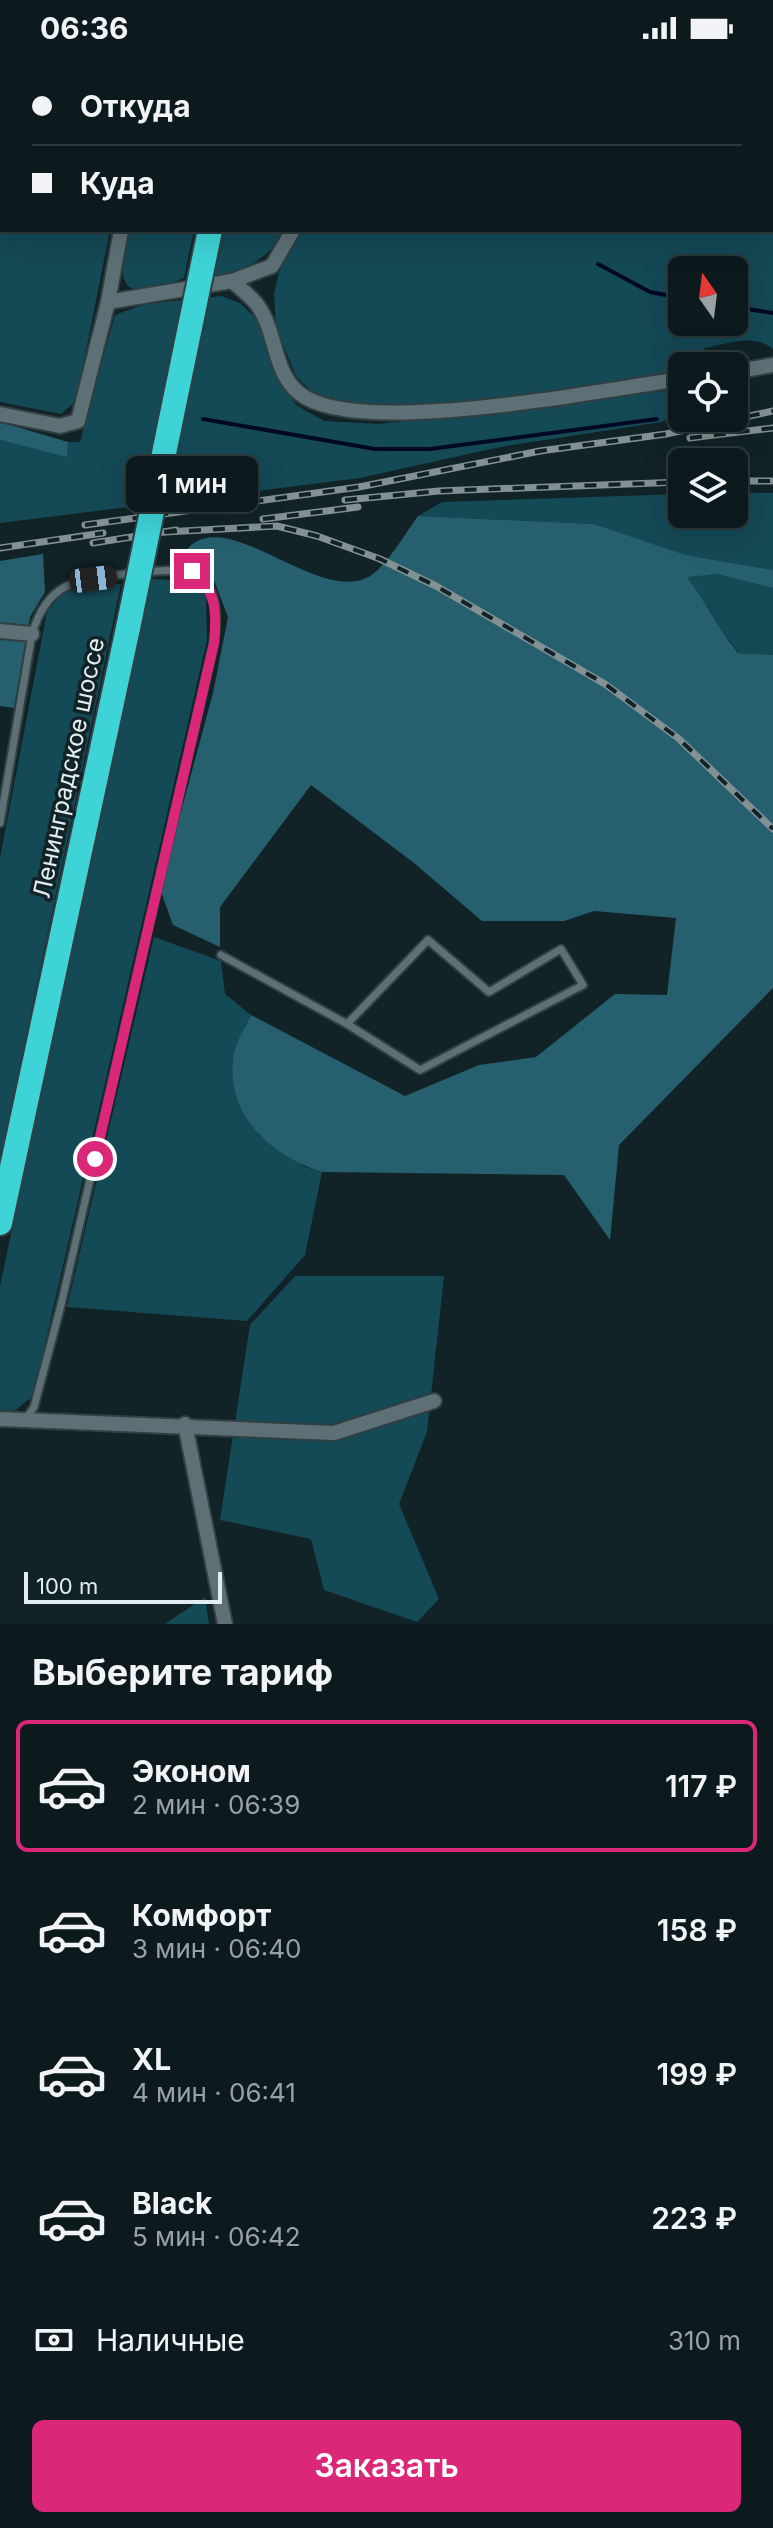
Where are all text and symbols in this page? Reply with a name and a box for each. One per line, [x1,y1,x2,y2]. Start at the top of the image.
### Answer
text: 06:36 [40,10,129,46]
text: Откуда [80,88,191,124]
text: Куда [80,165,155,201]
north arrow [668,256,748,336]
map controls [668,256,748,528]
button: locate [668,352,748,432]
button: layers [668,448,748,528]
callout: 1 мин [126,455,258,511]
text: 1 мин [157,468,227,499]
route end [174,553,210,589]
car [68,564,118,594]
street label: Ленинградское шоссе [27,635,110,901]
route start [77,1141,113,1177]
scale bar [24,1568,222,1604]
text: 100 m [36,1573,98,1599]
text: Выберите тариф [32,1650,333,1694]
icon: car [36,1750,108,1822]
text: Эконом [132,1753,251,1789]
text: 117 ₽ [665,1768,737,1804]
text: 2 мин · 06:39 [132,1789,300,1820]
icon: car [36,1894,108,1966]
text: Комфорт [132,1897,271,1933]
text: 158 ₽ [657,1912,737,1948]
text: 3 мин · 06:40 [132,1933,301,1964]
icon: car [36,2038,108,2110]
text: XL [132,2041,171,2077]
text: 199 ₽ [657,2056,737,2092]
text: 4 мин · 06:41 [132,2077,296,2108]
icon: car [36,2182,108,2254]
text: Black [132,2185,212,2221]
text: 223 ₽ [651,2200,737,2236]
text: 5 мин · 06:42 [132,2221,301,2252]
icon: cash [32,2318,76,2362]
text: Наличные [96,2322,245,2358]
text: 310 m [668,2325,741,2356]
button: Заказать [32,2420,741,2512]

